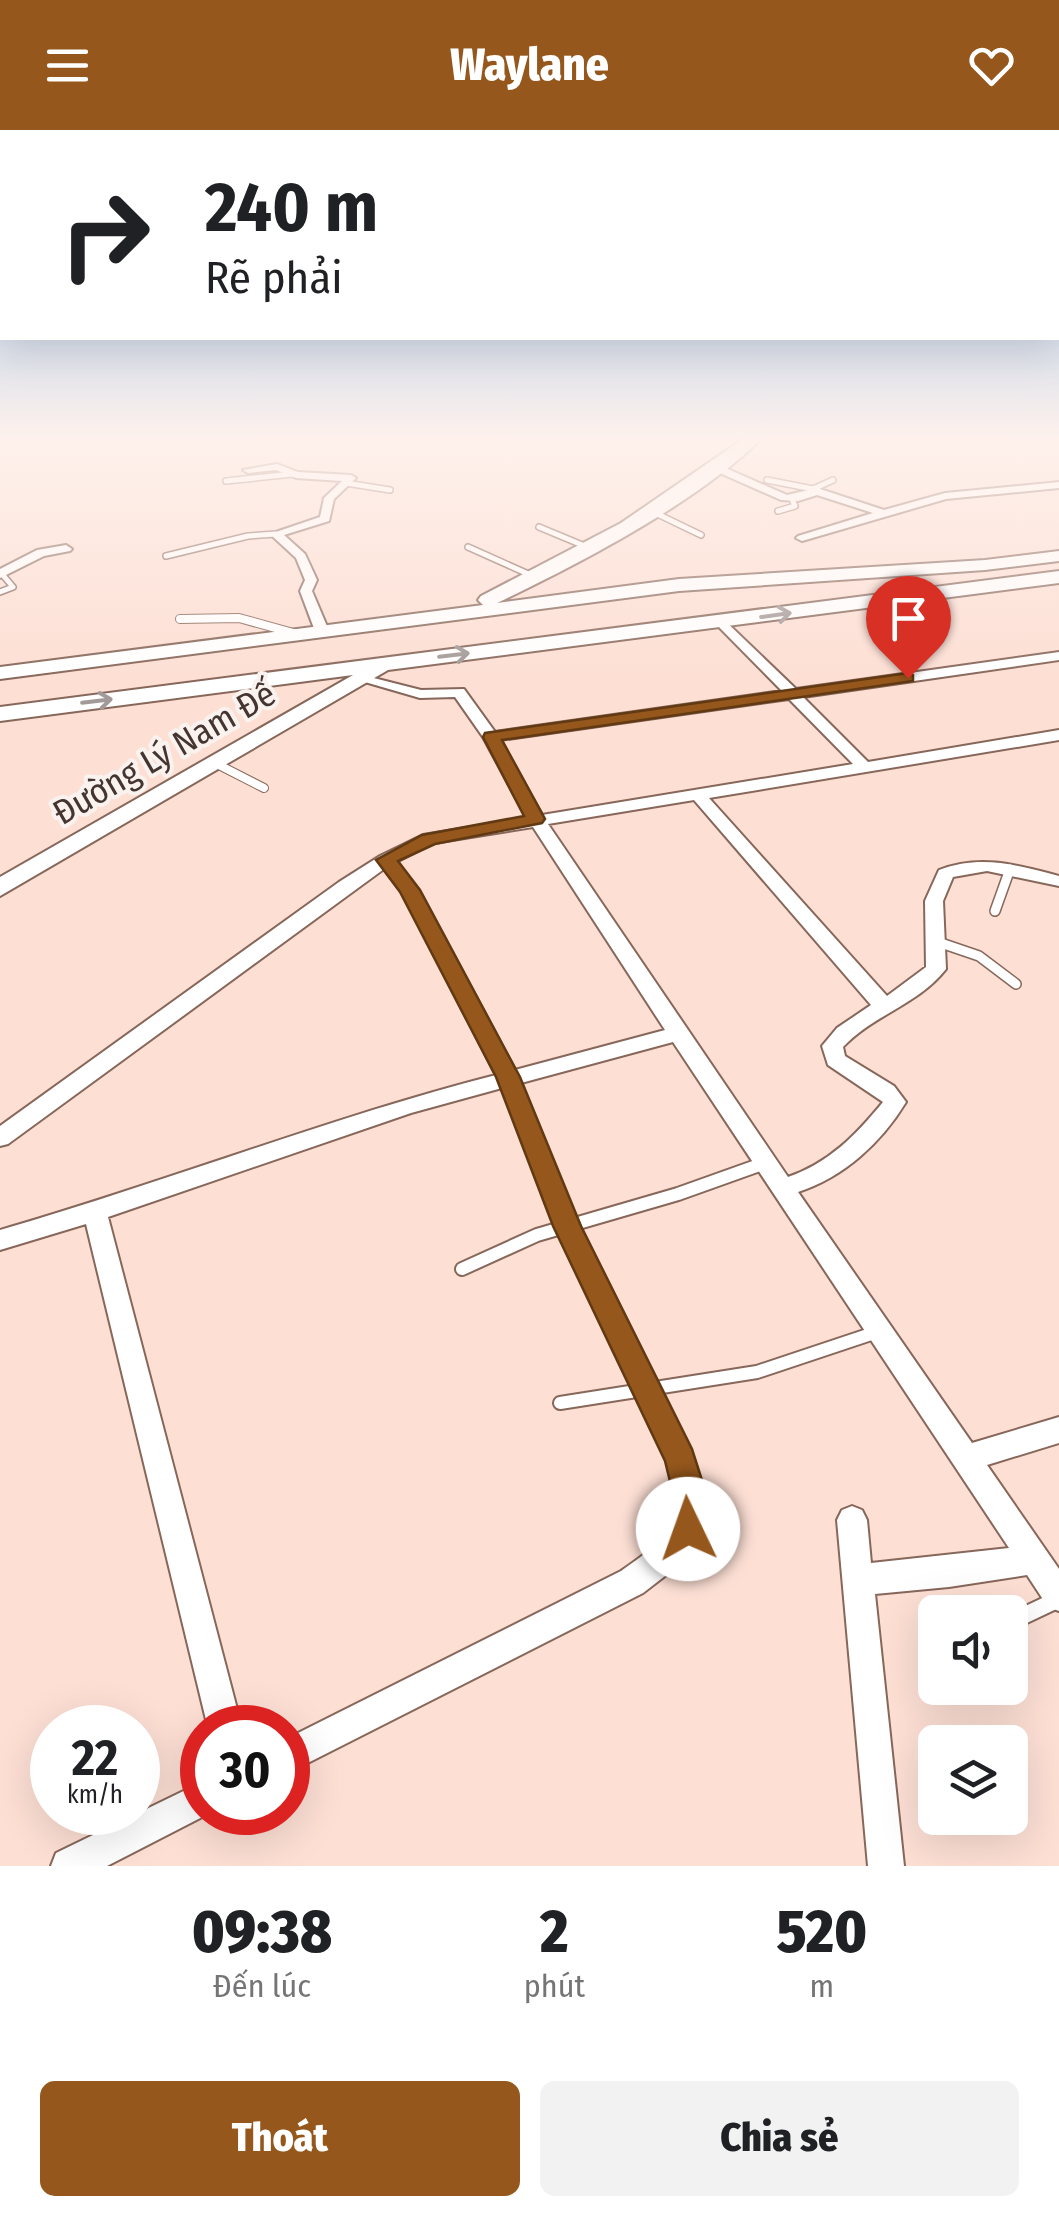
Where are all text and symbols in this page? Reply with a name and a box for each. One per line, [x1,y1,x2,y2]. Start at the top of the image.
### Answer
icon: menu [40,38,95,93]
text: Waylane [450,38,609,92]
icon: heart [964,38,1019,93]
text: 240 m [205,166,378,250]
icon: right [40,170,170,300]
text: Rẽ phải [205,251,343,305]
pin [866,576,951,679]
icon: arrive [881,591,936,646]
one-way arrow [760,605,792,623]
one-way arrow [437,645,469,664]
street label: Đường Lý Nam Đế [45,672,283,834]
one-way arrow [80,691,112,710]
position arrow [636,1477,740,1581]
map controls [918,1595,1028,1835]
button: sound [918,1595,1028,1705]
speed limit sign: 30 [180,1705,310,1835]
button: layers [918,1725,1028,1835]
text: 22 [72,1728,118,1788]
text: km/h [67,1780,123,1810]
text: 09:38 [192,1896,332,1968]
text: 2 [540,1896,568,1968]
text: 520 [777,1896,867,1968]
text: Đến lúc [213,1967,311,2005]
text: phút [524,1967,585,2005]
text: m [810,1967,834,2005]
button: Thoát [40,2081,520,2196]
button: Chia sẻ [540,2081,1019,2196]

